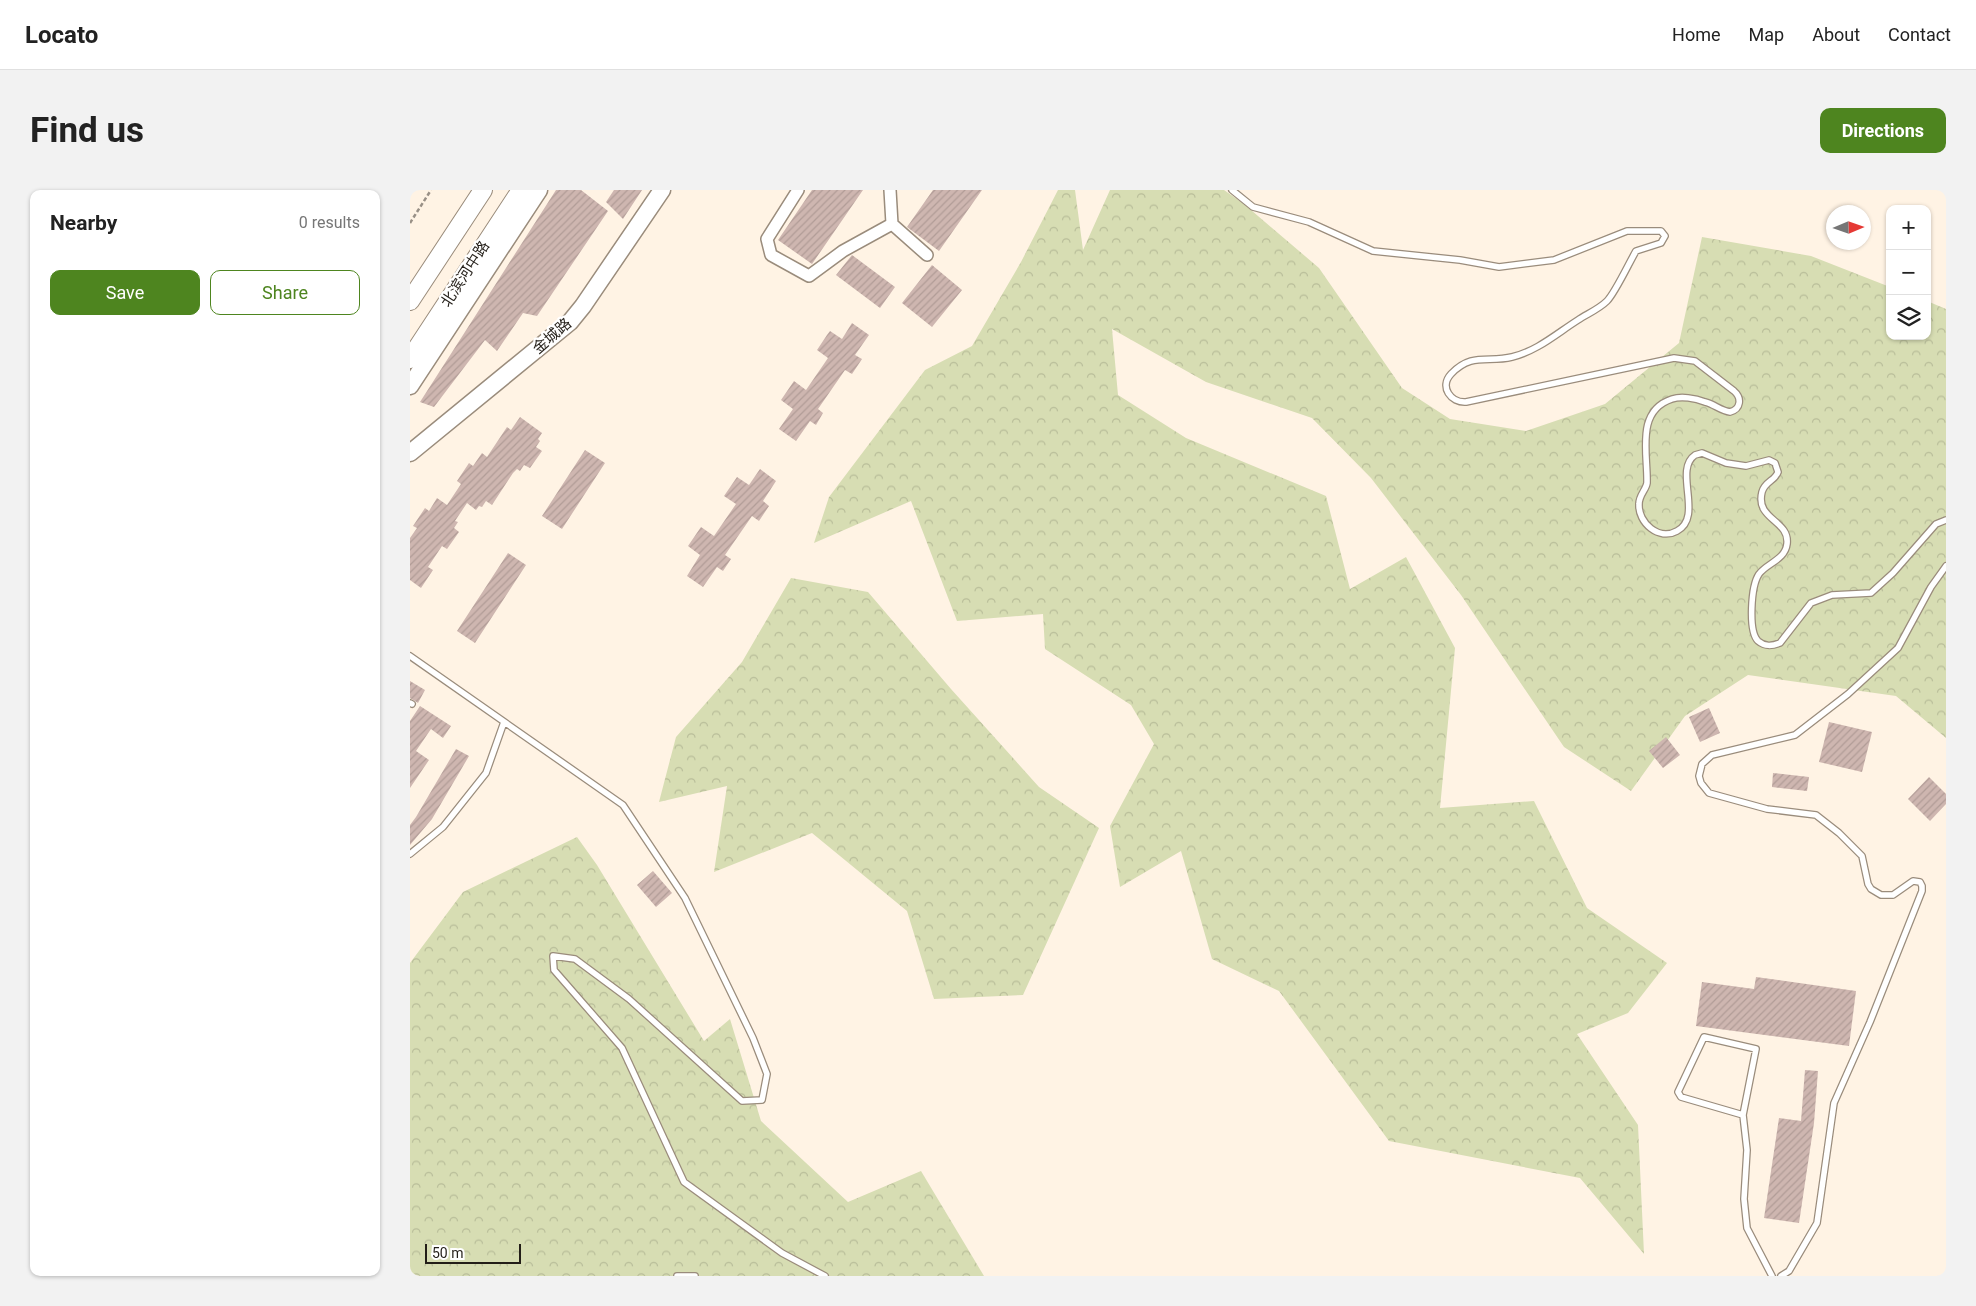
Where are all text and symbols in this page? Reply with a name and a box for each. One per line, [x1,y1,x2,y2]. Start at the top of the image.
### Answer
text: Locato [25,21,98,49]
text: Home [1672,24,1721,45]
text: Map [1749,24,1784,45]
text: About [1812,24,1860,45]
text: Contact [1888,24,1951,45]
button: Directions [1820,108,1946,153]
text: Find us [30,110,144,151]
north arrow [1826,205,1871,250]
map controls [1886,205,1931,340]
button: + [1886,205,1931,250]
text: Nearby [50,211,117,235]
text: 0 results [299,213,360,232]
street label: 北滨河中路 [437,238,493,310]
button: − [1886,250,1931,295]
button: Save [50,270,200,315]
button: Share [210,270,360,315]
button: layers [1886,295,1931,340]
street label: 金城路 [529,314,575,358]
scale bar [425,1241,521,1264]
text: 50 m [432,1245,464,1261]

